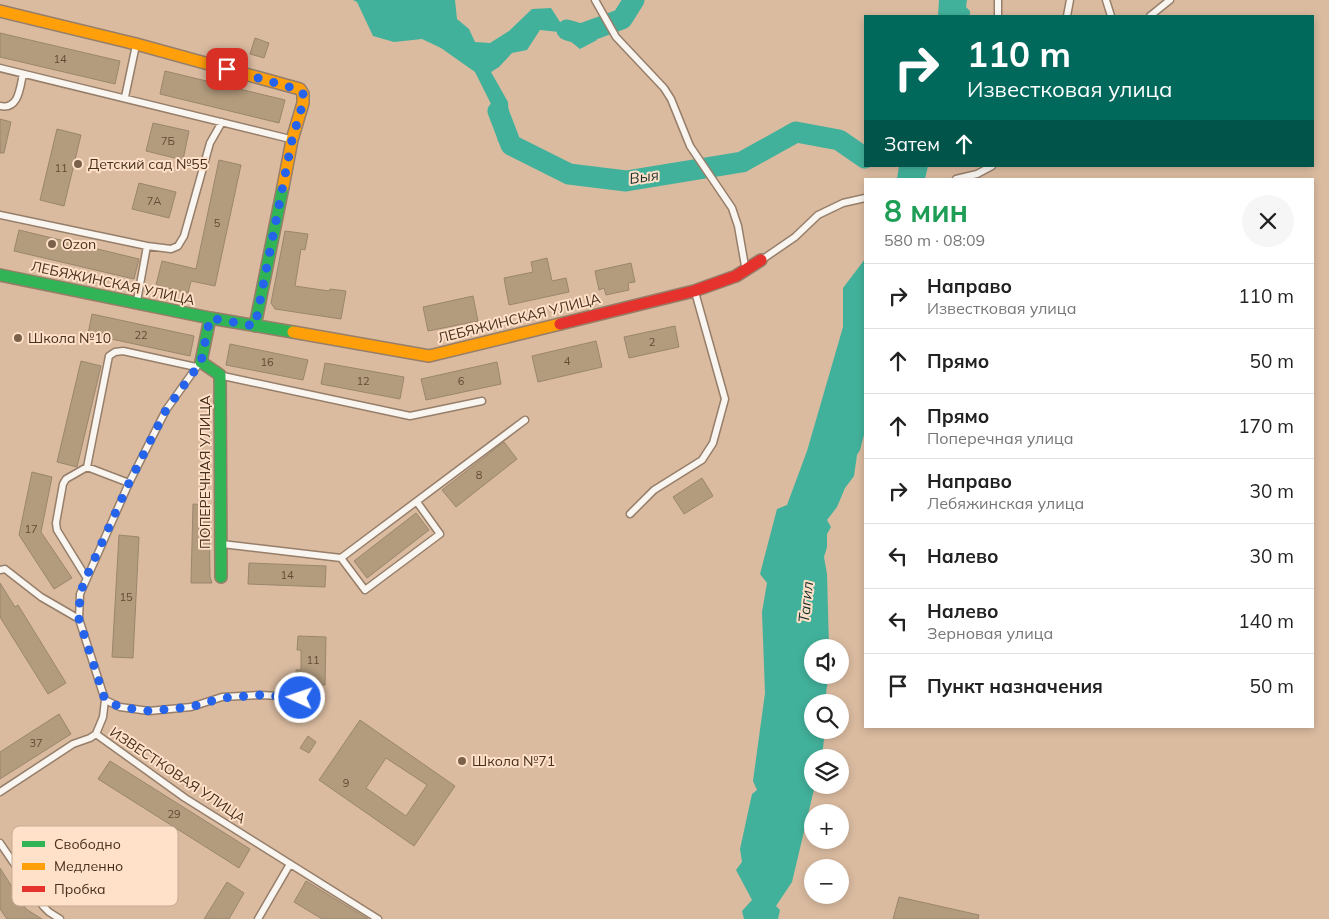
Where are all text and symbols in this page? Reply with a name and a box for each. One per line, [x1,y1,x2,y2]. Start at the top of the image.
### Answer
text: 110 m [967,32,1071,76]
icon: right [884,35,949,100]
pin [206,48,248,90]
house number: 14 [53,52,67,66]
icon: arrive [213,55,241,83]
text: Известковая улица [967,75,1172,103]
icon: ahead [950,130,978,158]
text: Затем [884,132,940,156]
house number: 7Б [161,134,175,148]
place label: Детский сад №55 [88,155,208,173]
marker: Детский сад №55 [72,158,84,170]
house number: 11 [54,161,68,175]
water label: Выя [628,165,660,188]
text: 8 мин [884,192,968,230]
house number: 7А [147,194,161,208]
button: close [1242,195,1294,247]
house number: 5 [214,216,221,230]
text: 580 m · 08:09 [884,230,985,250]
place label: Ozon [62,235,96,253]
marker: Ozon [46,238,58,250]
street label: ЛЕБЯЖИНСКАЯ УЛИЦА [29,257,197,309]
text: Направо [927,274,1012,298]
icon: right [884,282,912,310]
text: 110 m [1238,284,1294,308]
street label: ЛЕБЯЖИНСКАЯ УЛИЦА [436,289,603,347]
text: Известковая улица [927,298,1076,318]
house number: 22 [134,328,148,342]
place label: Школа №10 [28,329,111,347]
marker: Школа №10 [12,332,24,344]
house number: 2 [649,335,656,349]
icon: ahead [884,347,912,375]
text: Прямо [927,349,989,373]
text: 50 m [1250,349,1294,373]
house number: 4 [564,354,571,368]
house number: 16 [260,355,274,369]
house number: 12 [356,374,370,388]
house number: 6 [458,374,465,388]
street label: ПОПЕРЕЧНАЯ УЛИЦА [196,394,214,549]
text: Прямо [927,404,989,428]
icon: ahead [884,412,912,440]
text: 170 m [1238,414,1294,438]
text: Поперечная улица [927,428,1073,448]
house number: 8 [476,468,483,482]
text: Направо [927,469,1012,493]
icon: right [884,477,912,505]
text: 30 m [1250,479,1294,503]
text: Лебяжинская улица [927,493,1084,513]
house number: 17 [24,522,38,536]
icon: left [884,542,912,570]
text: Налево [927,544,999,568]
text: 30 m [1250,544,1294,568]
house number: 14 [280,568,294,582]
water label: Тагил [794,580,817,624]
house number: 15 [119,590,133,604]
text: Налево [927,599,999,623]
icon: left [884,607,912,635]
text: 140 m [1238,609,1294,633]
text: Зерновая улица [927,623,1053,643]
map controls [804,639,849,904]
button: sound [804,639,849,684]
house number: 11 [306,653,320,667]
position arrow [273,671,325,723]
icon: arrive [884,672,912,700]
text: Пункт назначения [927,674,1103,698]
text: 50 m [1250,674,1294,698]
button: search [804,694,849,739]
street label: ИЗВЕСТКОВАЯ УЛИЦА [107,723,250,828]
house number: 37 [29,736,43,750]
button: layers [804,749,849,794]
place label: Школа №71 [472,752,555,770]
marker: Школа №71 [456,755,468,767]
house number: 9 [343,776,349,790]
button: + [804,804,849,849]
house number: 29 [167,807,181,821]
legend [12,826,178,906]
text: Свободно [54,835,121,853]
text: Медленно [54,857,123,875]
button: − [804,859,849,904]
text: Пробка [54,880,106,898]

